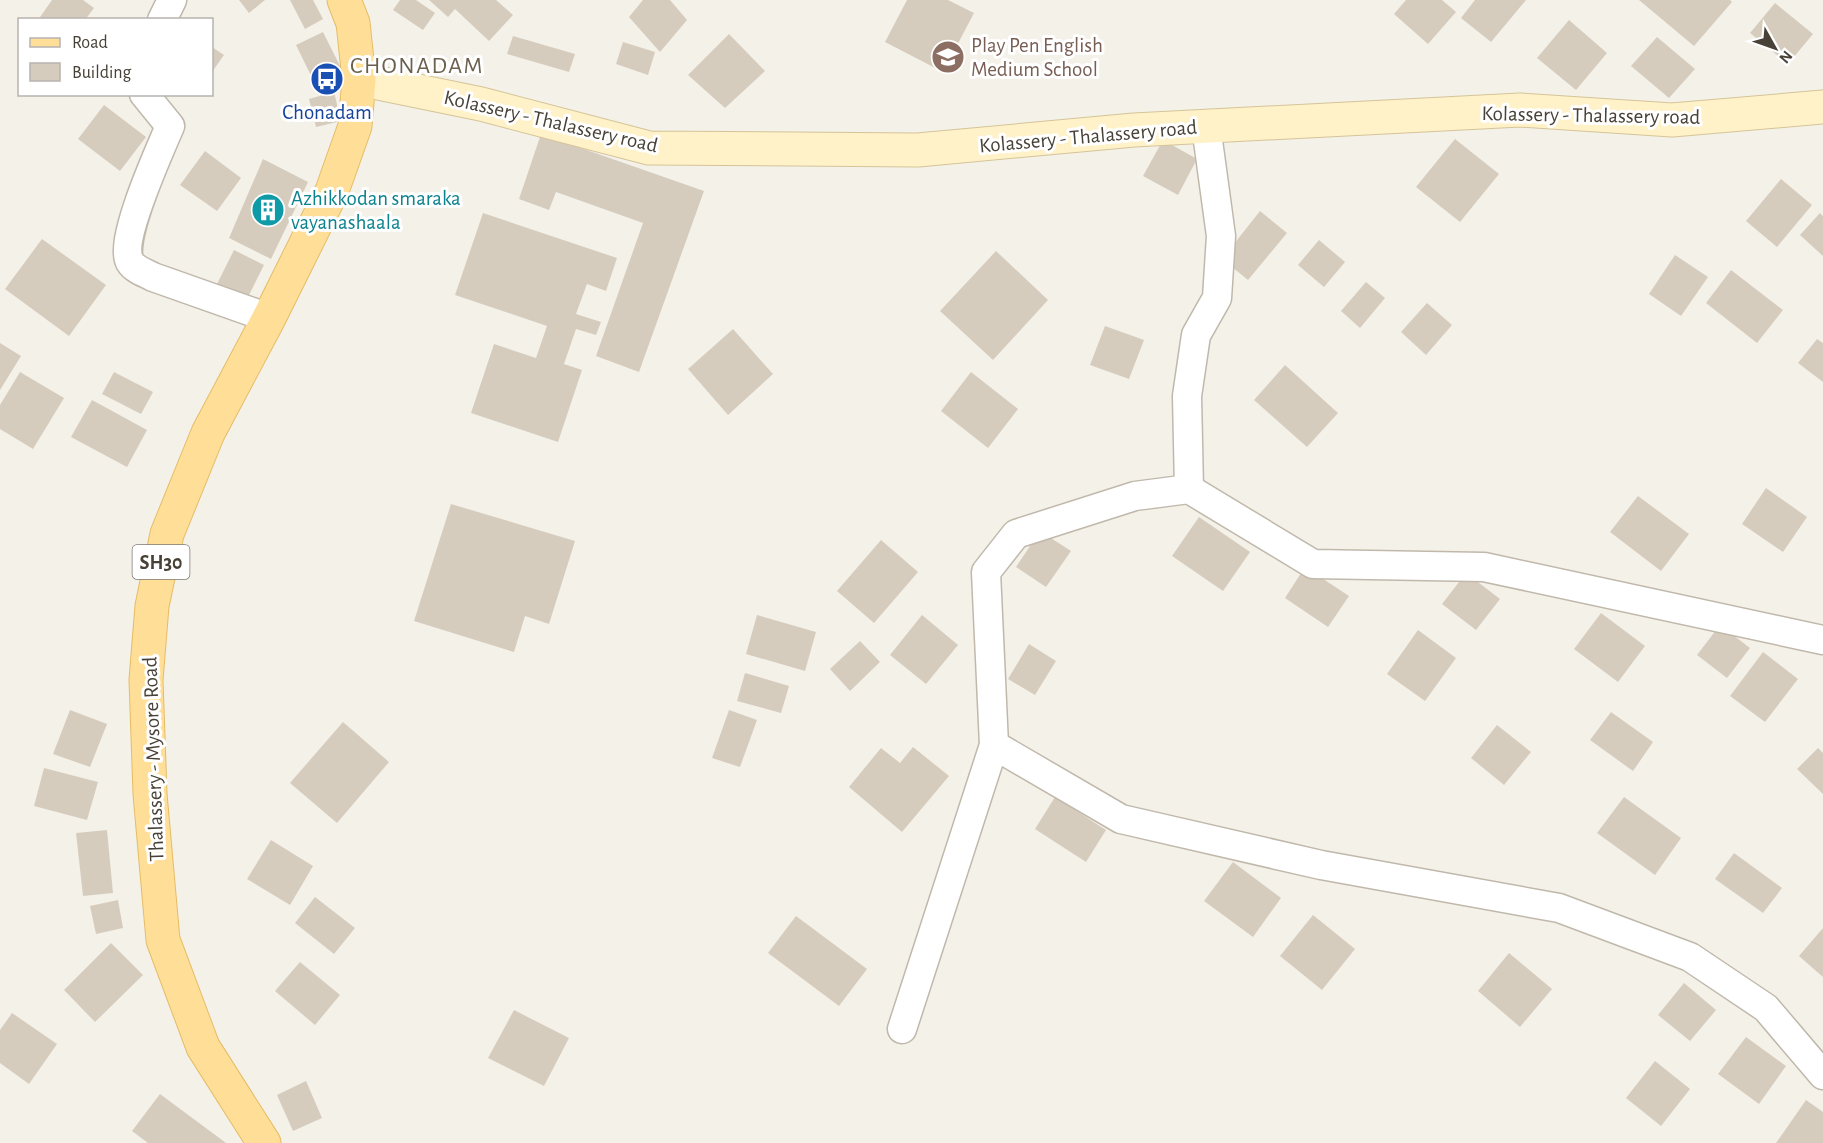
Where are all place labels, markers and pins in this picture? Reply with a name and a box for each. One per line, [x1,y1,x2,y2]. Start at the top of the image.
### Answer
place label: Play Pen English Medium School [971,35,1103,80]
school or university icon: Play Pen English Medium School [930,39,966,75]
bus stop icon: Chonadam [309,61,345,97]
place label: Chonadam [282,102,372,123]
place label: Azhikkodan smaraka vayanashaala [291,188,461,233]
building icon: Azhikkodan smaraka vayanashaala [250,192,286,228]

